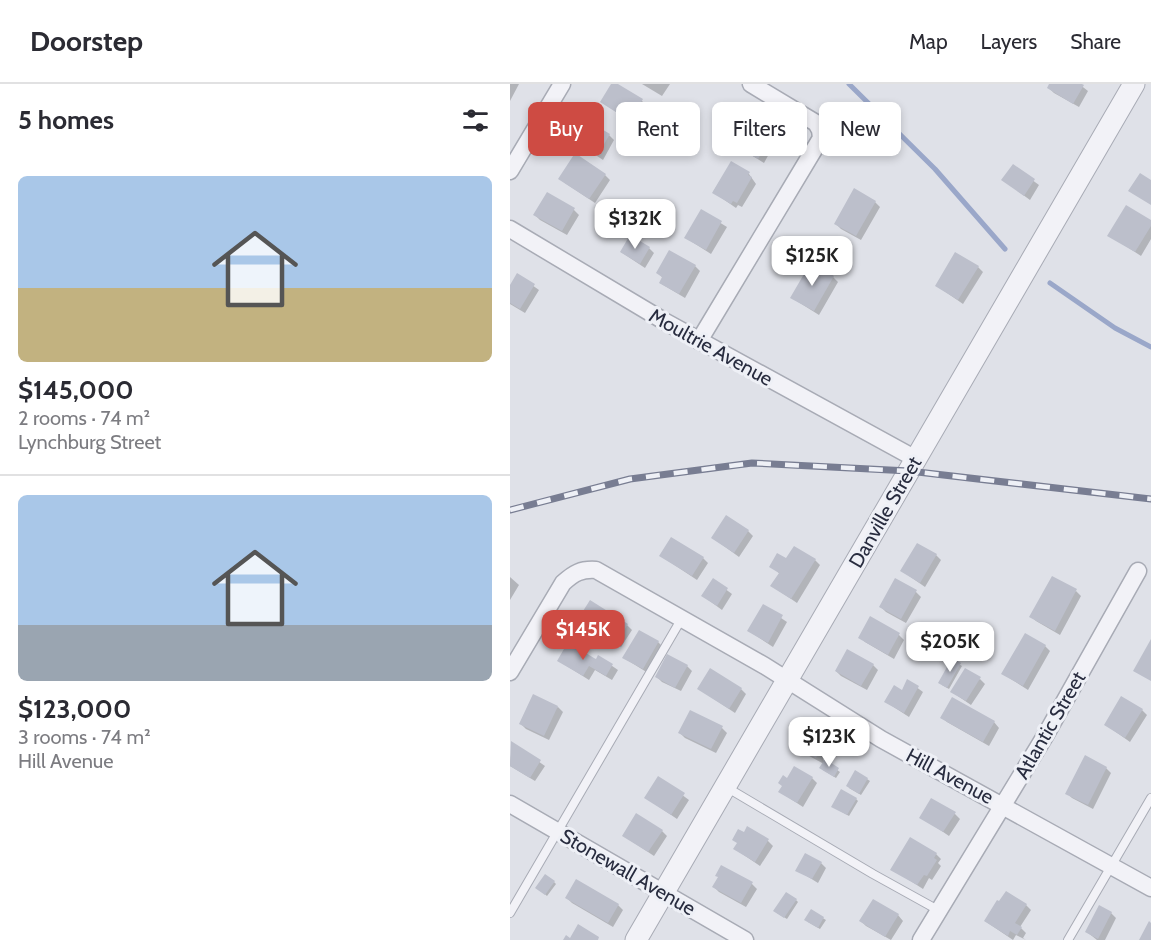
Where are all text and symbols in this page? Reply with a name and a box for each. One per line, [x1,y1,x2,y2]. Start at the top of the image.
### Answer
text: Doorstep [30,24,143,58]
text: Map [909,29,948,54]
text: Layers [981,29,1037,54]
text: Share [1070,29,1121,54]
chip: Buy [528,102,604,156]
chip: Rent [616,102,700,156]
chip: Filters [712,102,807,156]
chip: New [819,102,901,156]
text: 5 homes [18,104,114,136]
icon: filters [459,104,492,137]
pin: $132K [593,199,677,250]
text: $132K [609,206,661,230]
icon: home [201,215,309,323]
pin: $125K [770,236,854,287]
text: $125K [786,243,838,267]
street label: Moultrie Avenue [645,303,777,391]
text: $145,000 [18,374,134,406]
text: 2 rooms · 74 m² [18,406,150,430]
text: Lynchburg Street [18,430,161,454]
street label: Danville Street [843,452,927,572]
icon: home [201,534,309,642]
pin: $145K [541,610,625,661]
text: $145K [556,617,610,641]
pin: $205K [908,622,992,673]
text: $205K [920,629,980,653]
street label: Atlantic Street [1010,667,1090,783]
text: $123,000 [18,693,131,725]
pin: $123K [787,717,871,768]
text: $123K [803,724,855,748]
text: 3 rooms · 74 m² [18,725,151,749]
street label: Hill Avenue [902,743,998,809]
text: Hill Avenue [18,749,114,773]
street label: Stonewall Avenue [556,824,700,920]

